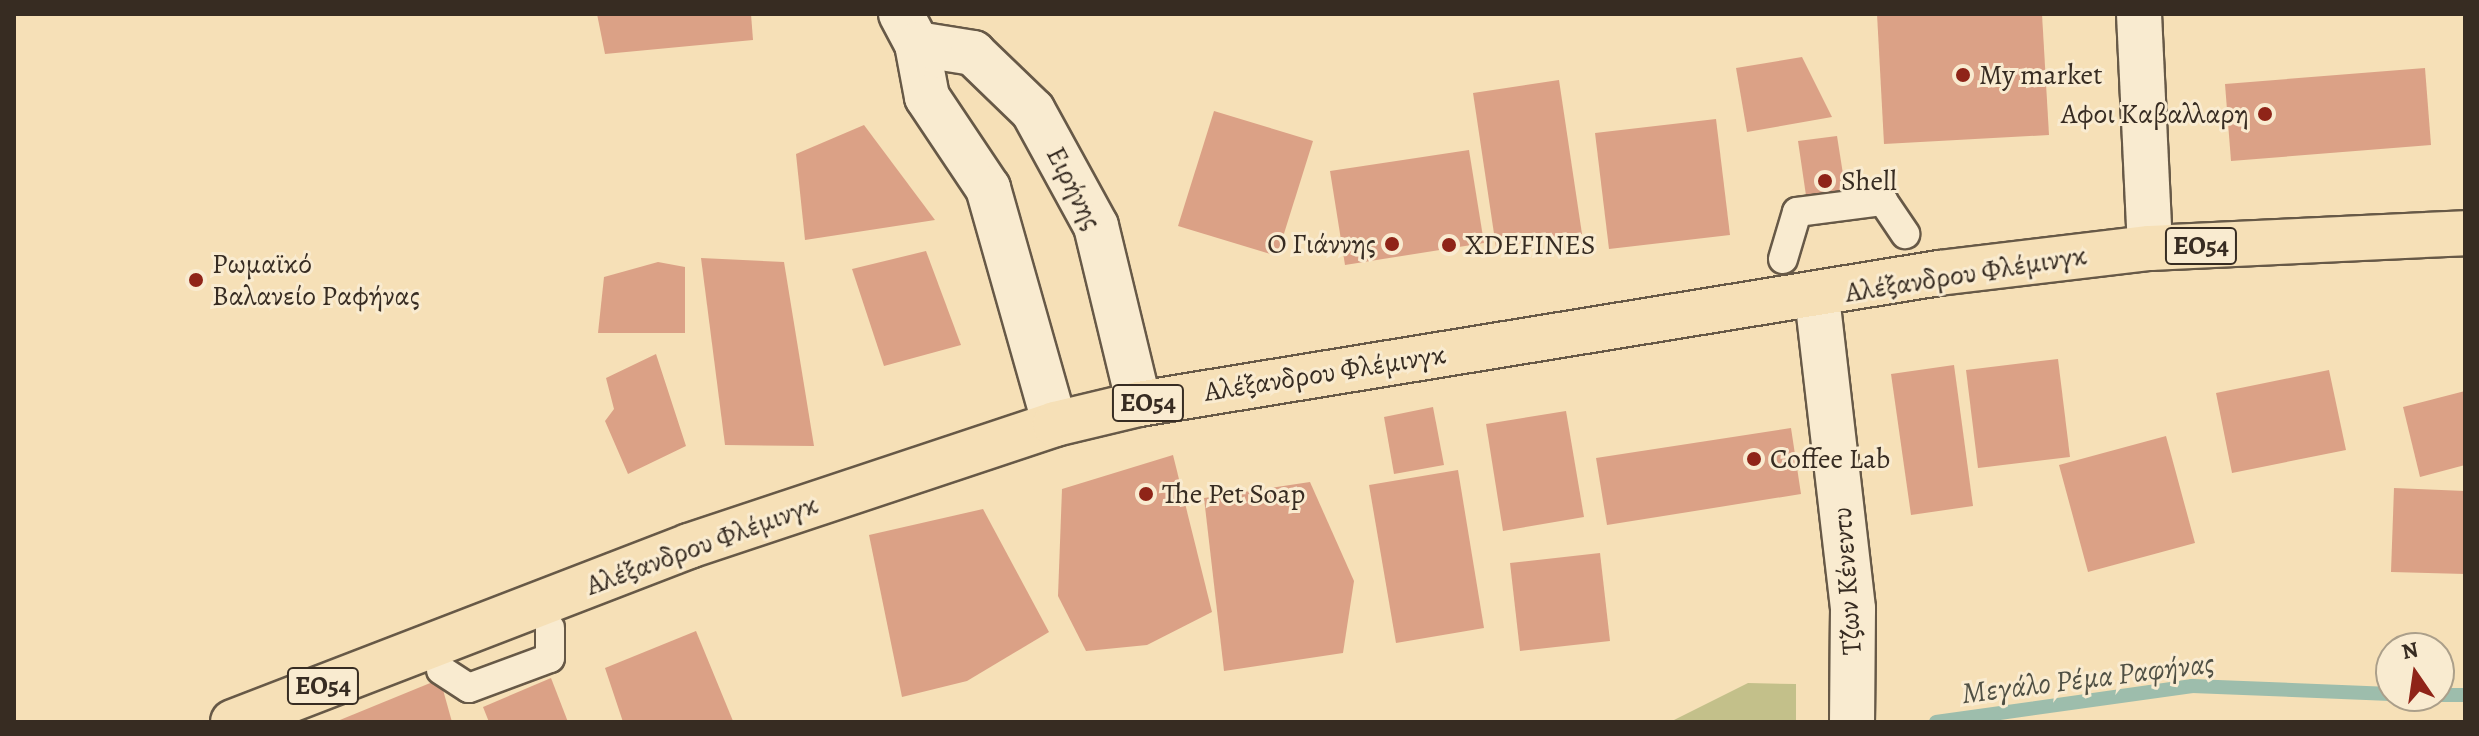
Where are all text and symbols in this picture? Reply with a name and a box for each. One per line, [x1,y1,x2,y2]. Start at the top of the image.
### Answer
place label: My market [1979,58,2102,92]
marker: My market [1954,66,1972,84]
place label: Αφοι Καβαλλαρη [2061,97,2249,131]
marker: Αφοι Καβαλλαρη [2256,105,2274,123]
street label: Ειρήνης [1039,141,1109,235]
place label: Shell [1841,164,1897,198]
marker: Shell [1816,172,1834,190]
road number: ΕΟ54 [2163,224,2239,268]
place label: Ο Γιάννης [1267,227,1376,261]
place label: XDEFINES [1465,228,1596,262]
marker: Ο Γιάννης [1383,235,1401,253]
marker: XDEFINES [1440,236,1458,254]
street label: Αλέξανδρου Φλέμινγκ [1843,238,2089,310]
place label: Ρωμαϊκό Βαλανείο Ραφήνας [212,247,420,313]
marker: Ρωμαϊκό Βαλανείο Ραφήνας [187,271,205,289]
street label: Αλέξανδρου Φλέμινγκ [1202,337,1448,409]
road number: ΕΟ54 [1110,381,1186,425]
place label: Coffee Lab [1770,442,1890,476]
marker: Coffee Lab [1745,450,1763,468]
place label: The Pet Soap [1162,477,1305,511]
marker: The Pet Soap [1137,485,1155,503]
street label: Αλέξανδρου Φλέμινγκ [581,487,823,603]
street label: Τζων Κένεντυ [1825,506,1869,656]
north arrow [2375,632,2455,712]
text: N [2399,634,2421,667]
water label: Μεγάλο Ρέμα Ραφήνας [1960,645,2216,711]
road number: ΕΟ54 [285,664,361,708]

